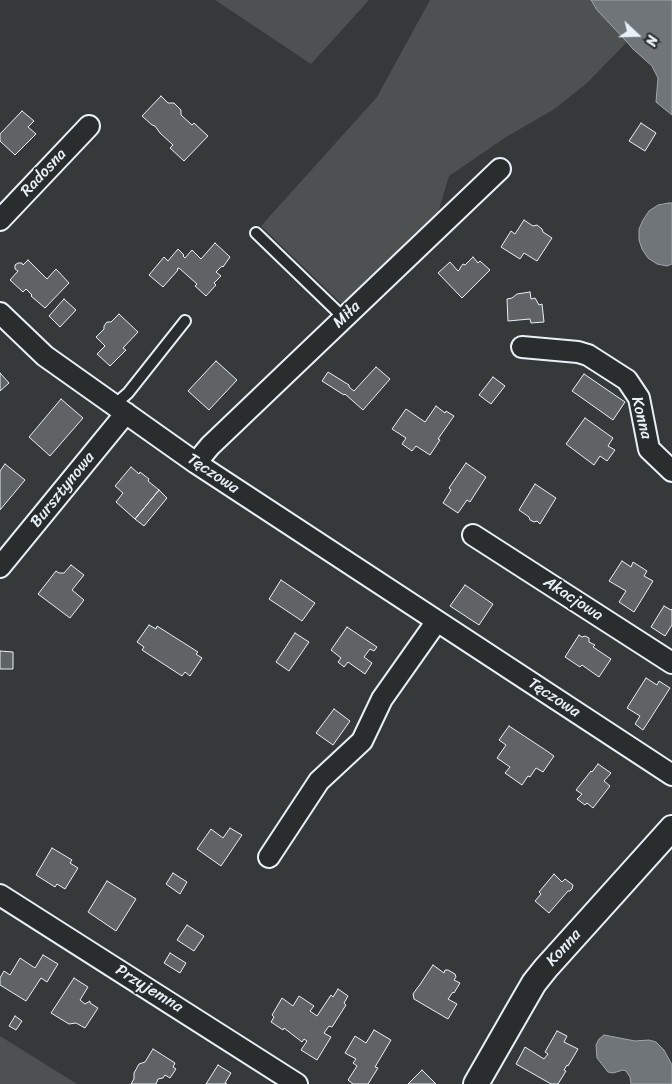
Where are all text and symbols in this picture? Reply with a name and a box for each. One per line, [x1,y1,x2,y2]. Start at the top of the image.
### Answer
north arrow [612,10,662,60]
text: N [638,32,665,50]
street label: Radosna [17,145,71,201]
street label: Miła [329,297,365,333]
street label: Konna [626,395,656,441]
street label: Bursztynowa [27,448,99,532]
street label: Tęczowa [183,450,243,498]
street label: Akacjowa [540,573,606,625]
street label: Tęczowa [524,674,584,722]
street label: Konna [542,926,586,970]
street label: Przyjemna [112,961,186,1017]

